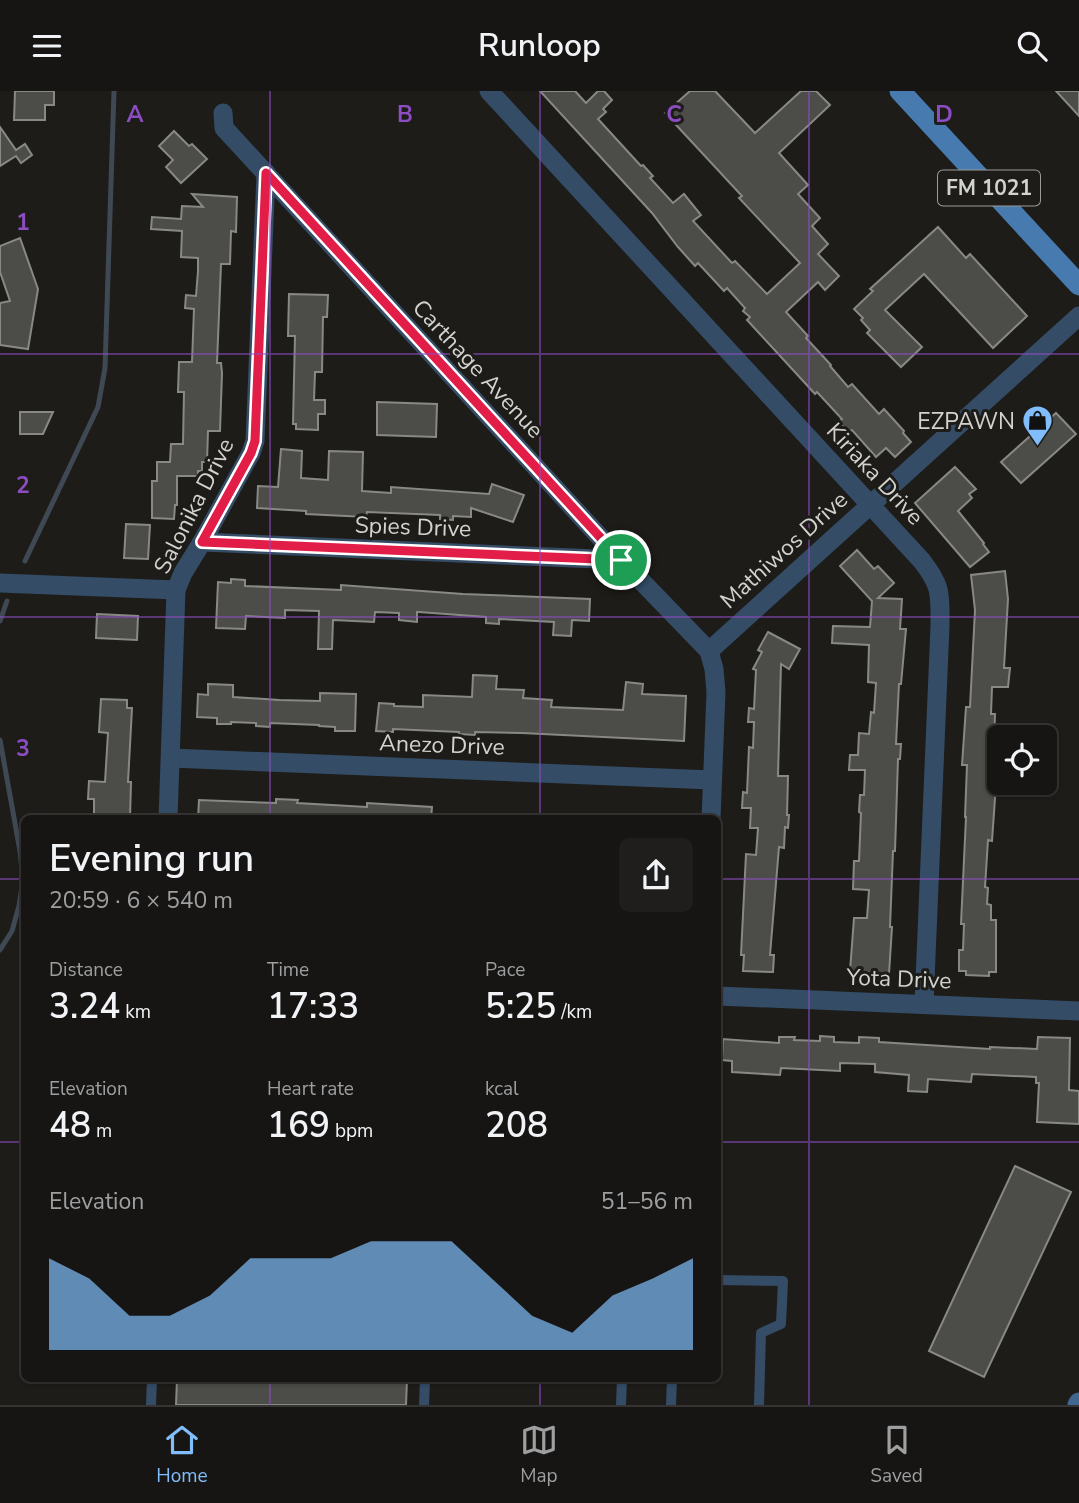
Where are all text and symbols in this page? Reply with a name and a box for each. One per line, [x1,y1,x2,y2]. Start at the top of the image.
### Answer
text: Runloop [478,24,601,67]
icon: menu [28,27,66,65]
icon: search [1013,27,1051,65]
text: A [126,99,144,130]
text: B [397,99,413,130]
text: C [666,99,682,130]
text: D [935,99,953,130]
road number: FM 1021 [938,171,1040,205]
text: 1 [16,207,30,238]
street label: Carthage Avenue [406,293,550,445]
shop icon: EZPAWN [1021,404,1055,448]
place label: EZPAWN [917,406,1015,437]
street label: Kiriaka Drive [819,416,931,532]
street label: Salonika Drive [147,433,241,579]
text: 2 [16,470,30,501]
street label: Mathiwos Drive [714,484,854,616]
street label: Spies Drive [354,509,472,545]
pin [591,530,651,590]
icon: arrive [602,541,640,579]
map controls [987,725,1057,795]
button: locate [987,725,1057,795]
street label: Anezo Drive [379,727,505,763]
text: 3 [16,733,30,764]
text: Evening run [49,833,254,884]
button: share [619,838,693,912]
text: 20:59 · 6 × 540 m [49,885,233,916]
text: Distance [49,957,123,983]
text: Time [267,957,309,983]
text: Pace [485,957,525,983]
street label: Yota Drive [845,962,952,996]
text: 3.24 [49,983,120,1030]
text: 17:33 [267,983,359,1030]
text: 5:25 [485,983,556,1030]
text: km [120,999,151,1025]
text: /km [556,999,592,1025]
text: Elevation [49,1076,128,1102]
text: Heart rate [267,1076,354,1102]
text: kcal [485,1076,519,1102]
text: 48 [49,1102,91,1149]
text: 169 [267,1102,330,1149]
text: 208 [485,1102,548,1149]
text: m [91,1118,112,1144]
text: bpm [330,1118,373,1144]
text: Elevation [49,1186,144,1217]
text: 51–56 m [601,1186,693,1217]
tab: Home [156,1421,208,1489]
tab: Map [520,1421,558,1489]
tab: Saved [870,1421,923,1489]

